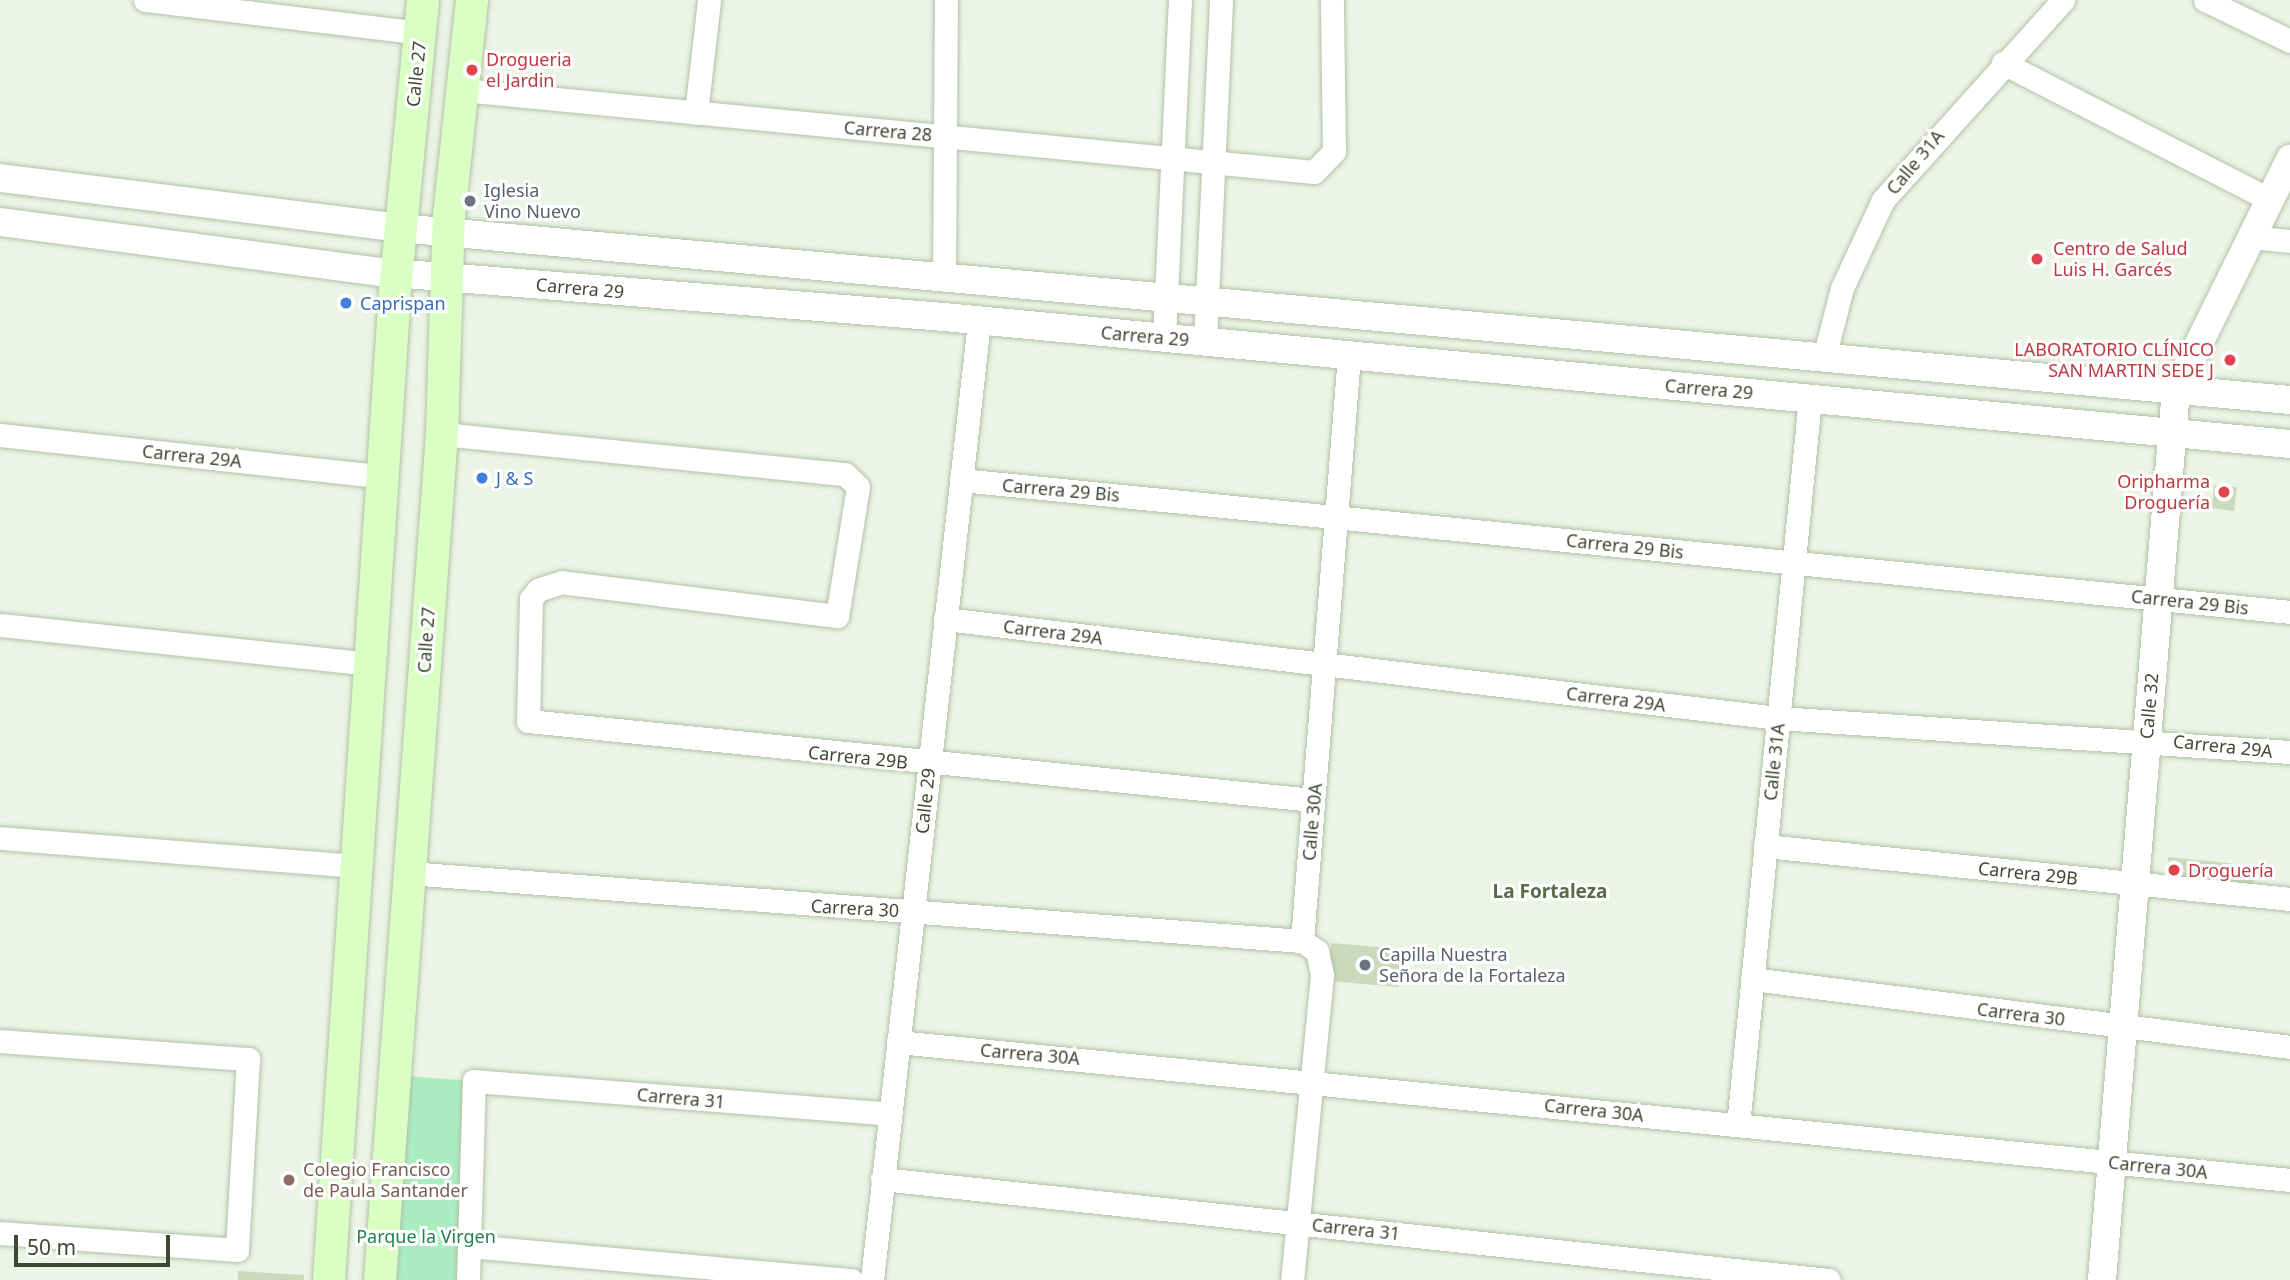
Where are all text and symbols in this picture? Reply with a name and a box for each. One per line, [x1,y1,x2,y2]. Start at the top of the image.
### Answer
street label: Calle 27 [402,40,430,108]
place label: Drogueria el Jardin [486,49,572,92]
marker: Drogueria el Jardin [464,62,480,78]
street label: Carrera 28 [843,116,933,146]
street label: Calle 31A [1882,125,1948,199]
place label: Iglesia Vino Nuevo [484,180,581,222]
marker: Iglesia Vino Nuevo [462,193,478,209]
place label: Centro de Salud Luis H. Garcés [2053,238,2188,280]
marker: Centro de Salud Luis H. Garcés [2027,249,2047,269]
street label: Carrera 29 [535,273,625,303]
place label: Caprispan [360,292,446,314]
marker: Caprispan [338,295,354,311]
street label: Carrera 29 [1100,321,1190,351]
place label: LABORATORIO CLÍNICO SAN MARTIN SEDE J [2014,339,2214,382]
marker: LABORATORIO CLÍNICO SAN MARTIN SEDE J [2220,350,2240,370]
street label: Carrera 29 [1664,374,1754,404]
street label: Carrera 29A [141,440,243,472]
place label: J & S [496,467,533,489]
marker: J & S [474,470,490,486]
place label: Oripharma Droguería [2117,471,2210,514]
street label: Carrera 29 Bis [1001,474,1121,506]
marker: Oripharma Droguería [2216,484,2232,500]
street label: Carrera 29 Bis [1565,529,1685,563]
street label: Carrera 29 Bis [2130,585,2250,619]
street label: Calle 27 [413,606,439,674]
street label: Carrera 29A [1002,615,1104,649]
street label: Calle 32 [2135,672,2163,740]
street label: Carrera 29A [1565,682,1667,716]
street label: Calle 31A [1759,722,1789,802]
street label: Carrera 29A [2172,730,2274,762]
street label: Carrera 29B [807,741,909,773]
street label: Calle 29 [911,767,939,835]
street label: Calle 30A [1298,782,1326,862]
street label: Carrera 29B [1977,857,2079,889]
place label: Droguería [2188,859,2274,881]
marker: Droguería [2166,862,2182,878]
district label: La Fortaleza [1493,881,1607,903]
street label: Carrera 30 [810,895,900,921]
place label: Capilla Nuestra Señora de la Fortaleza [1379,944,1566,986]
marker: Capilla Nuestra Señora de la Fortaleza [1357,957,1373,973]
street label: Carrera 30 [1976,998,2066,1030]
street label: Carrera 30A [979,1039,1081,1069]
street label: Carrera 31 [636,1083,726,1113]
street label: Carrera 30A [1543,1094,1645,1126]
street label: Carrera 30A [2107,1151,2209,1183]
place label: Colegio Francisco de Paula Santander [303,1159,468,1202]
marker: Colegio Francisco de Paula Santander [281,1172,297,1188]
street label: Carrera 31 [1311,1214,1401,1244]
scale bar [18,1220,173,1264]
park label: Parque la Virgen [356,1225,496,1247]
text: 50 m [27,1233,76,1261]

